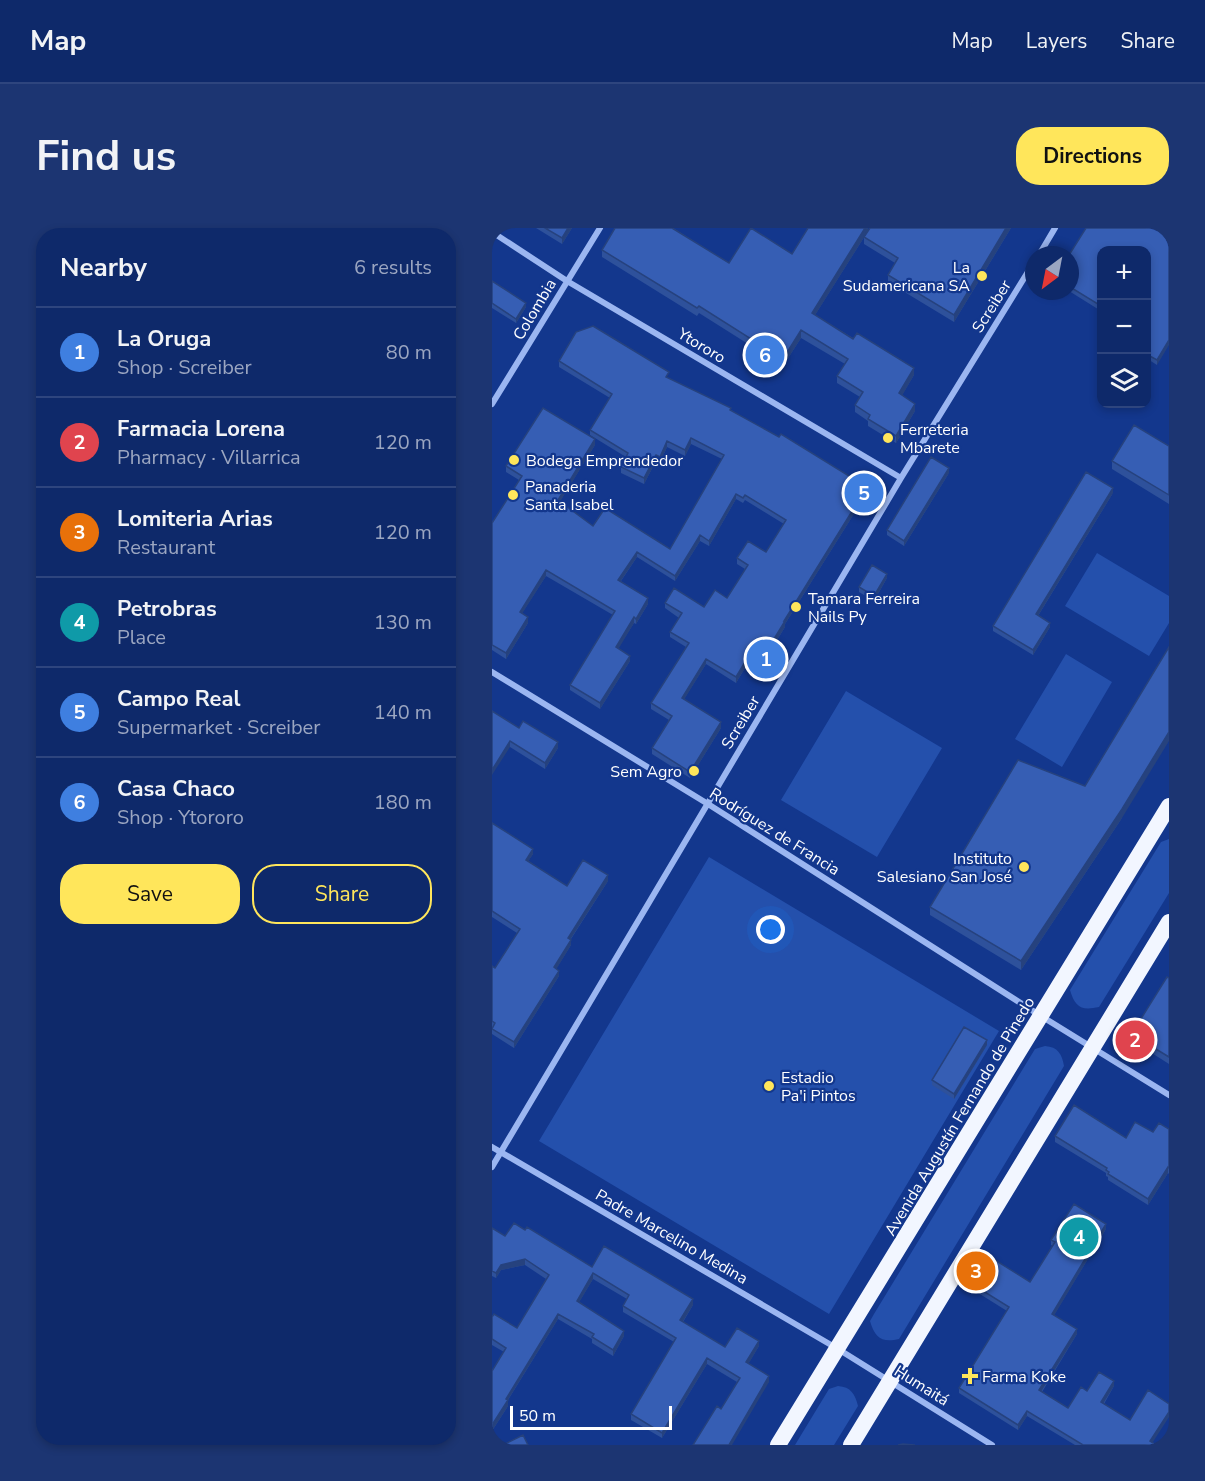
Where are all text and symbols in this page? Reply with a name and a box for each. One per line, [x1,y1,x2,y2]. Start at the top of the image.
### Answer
text: Map [30,22,86,60]
text: Map [951,27,993,55]
text: Layers [1026,27,1087,55]
text: Share [1120,27,1175,55]
button: Directions [1016,127,1169,185]
text: Find us [36,128,176,185]
north arrow [1025,246,1079,300]
map controls [1097,246,1151,408]
button: + [1097,246,1151,300]
text: Nearby [60,250,147,285]
text: 6 results [354,254,432,281]
place label: La Sudamericana SA [843,257,970,297]
marker: La Sudamericana SA [975,269,989,283]
street label: Colombia [508,275,562,344]
street label: Screiber [967,276,1017,337]
button: − [1097,300,1151,354]
street label: Ytororo [672,322,730,369]
text: La Oruga [117,324,211,354]
pin: 6 [746,332,784,378]
text: 1 [74,339,86,366]
text: 80 m [386,339,432,366]
text: Shop · Screiber [117,354,252,381]
button: layers [1097,354,1151,408]
text: Farmacia Lorena [117,414,285,444]
place label: Ferreteria Mbarete [900,419,969,459]
text: 2 [74,429,86,456]
text: 120 m [374,429,432,456]
marker: Ferreteria Mbarete [881,431,895,445]
text: Pharmacy · Villarrica [117,444,301,471]
place label: Bodega Emprendedor [526,450,683,472]
marker: Bodega Emprendedor [507,453,521,467]
pin: 5 [844,470,884,516]
place label: Panaderia Santa Isabel [525,476,614,516]
marker: Panaderia Santa Isabel [506,488,520,502]
text: Lomiteria Arias [117,504,273,534]
text: 3 [74,519,86,546]
text: 120 m [374,519,432,546]
text: Restaurant [117,534,215,561]
place label: Tamara Ferreira Nails Py [808,588,920,628]
text: Petrobras [117,594,217,624]
marker: Tamara Ferreira Nails Py [789,600,803,614]
text: 4 [74,609,86,636]
text: 130 m [374,609,432,636]
text: Place [117,624,166,651]
pin: 1 [746,636,786,682]
text: Campo Real [117,684,240,714]
street label: Screiber [716,691,766,753]
text: 5 [74,699,86,726]
text: 140 m [374,699,432,726]
text: Supermarket · Screiber [117,714,320,741]
place label: Sem Agro [610,761,682,783]
marker: Sem Agro [687,764,701,778]
text: Casa Chaco [117,774,235,804]
street label: Rodríguez de Francia [705,783,844,881]
text: 6 [74,789,86,816]
text: 180 m [374,789,432,816]
text: Shop · Ytororo [117,804,244,831]
place label: Instituto Salesiano San José [877,848,1012,888]
marker: Instituto Salesiano San José [1017,860,1031,874]
button: Save [60,864,240,924]
button: Share [252,864,432,924]
your location [756,915,785,944]
street label: Avenida Augustín Fernando de Pinedo [880,993,1040,1240]
pin: 2 [1116,1018,1154,1062]
place label: Estadio Pa'i Pintos [781,1067,856,1107]
marker: Estadio Pa'i Pintos [762,1079,776,1093]
street label: Padre Marcelino Medina [591,1184,752,1290]
pin: 4 [1060,1214,1098,1260]
pin: 3 [956,1248,996,1294]
street label: Humaitá [890,1360,953,1411]
place label: Farma Koke [982,1366,1066,1388]
marker: Farma Koke [963,1369,977,1383]
scale bar [510,1403,672,1430]
text: 50 m [519,1405,556,1427]

